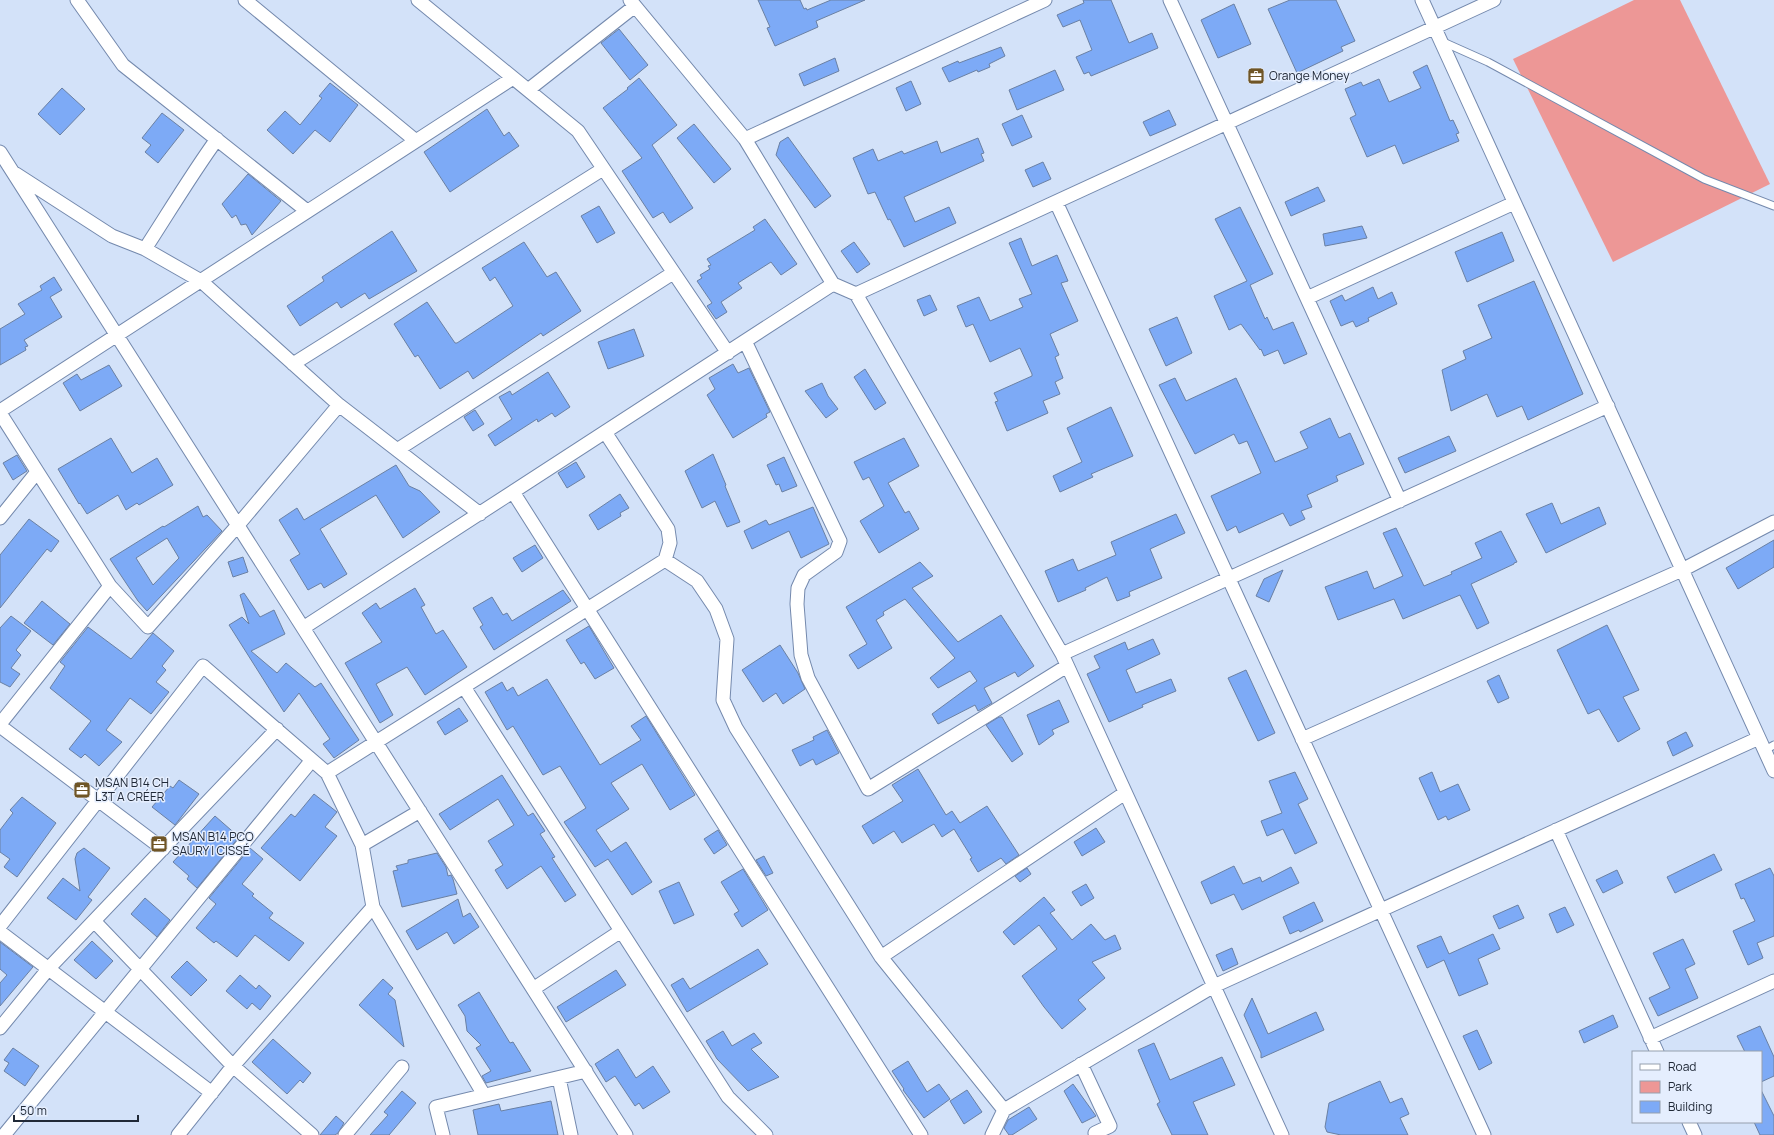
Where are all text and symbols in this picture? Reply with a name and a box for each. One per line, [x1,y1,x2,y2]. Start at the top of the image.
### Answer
office icon: Orange Money [1246,66,1266,86]
place label: Orange Money [1269,67,1350,84]
place label: MSAN B14 CH L3T A CRÉER [95,774,169,805]
office icon: MSAN B14 CH L3T A CRÉER [72,780,92,800]
place label: MSAN B14 PCO SAURY I CISSÉ [172,828,254,859]
office icon: MSAN B14 PCO SAURY I CISSÉ [149,834,169,854]
legend [1632,1051,1762,1123]
text: Road [1668,1058,1696,1075]
text: Park [1668,1078,1693,1095]
scale bar [14,1097,138,1123]
text: Building [1668,1098,1712,1115]
text: 50 m [20,1102,47,1119]

